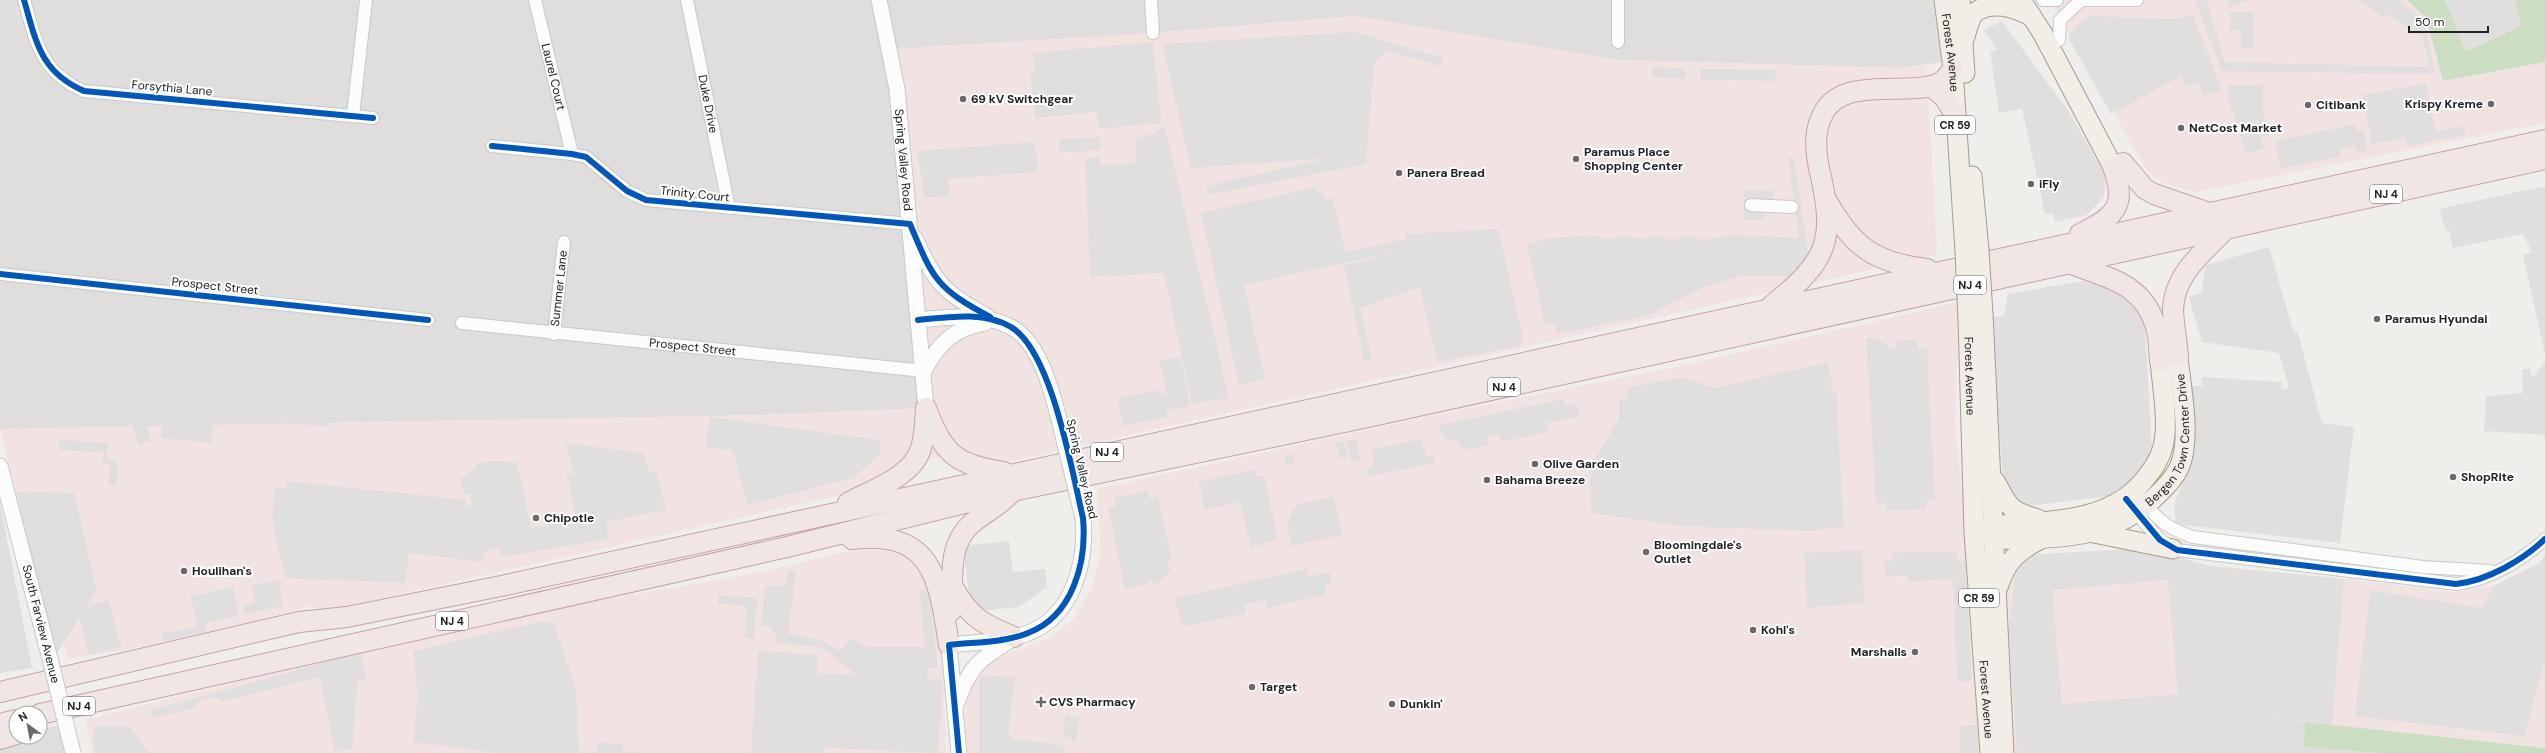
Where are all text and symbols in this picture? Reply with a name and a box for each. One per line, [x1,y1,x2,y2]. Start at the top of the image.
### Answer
scale bar [2409,8,2488,34]
street label: Forest Avenue [1938,12,1962,92]
text: 50 m [2415,14,2444,30]
street label: Laurel Court [538,42,569,112]
street label: Duke Drive [694,73,722,135]
street label: Forsythia Lane [131,77,213,100]
place label: 69 kV Switchgear [971,91,1073,107]
marker: 69 kV Switchgear [958,94,968,104]
place label: Krispy Kreme [2405,96,2483,112]
place label: Citibank [2316,97,2366,113]
marker: Krispy Kreme [2486,99,2496,109]
marker: Citibank [2303,100,2313,110]
street label: Spring Valley Road [891,108,916,212]
road number: CR 59 [1935,116,1975,134]
place label: NetCost Market [2189,120,2282,136]
marker: NetCost Market [2176,123,2186,133]
place label: Paramus Place Shopping Center [1584,144,1683,174]
marker: Paramus Place Shopping Center [1571,154,1581,164]
place label: Panera Bread [1407,165,1485,181]
marker: Panera Bread [1394,168,1404,178]
place label: iFly [2039,176,2060,192]
marker: iFly [2026,179,2036,189]
street label: Trinity Court [660,182,731,206]
road number: NJ 4 [2370,185,2402,203]
street label: Summer Lane [547,249,571,327]
street label: Prospect Street [171,273,260,299]
road number: NJ 4 [1954,276,1986,294]
place label: Paramus Hyundai [2385,311,2488,327]
marker: Paramus Hyundai [2372,314,2382,324]
street label: Prospect Street [648,335,737,359]
street label: Forest Avenue [1960,336,1979,416]
street label: Bergen Town Center Drive [2142,372,2193,510]
road number: NJ 4 [1488,378,1520,396]
street label: Spring Valley Road [1063,417,1101,521]
road number: NJ 4 [1091,443,1123,461]
place label: Olive Garden [1543,456,1619,472]
marker: Olive Garden [1530,459,1540,469]
place label: ShopRite [2461,469,2514,485]
place label: Bahama Breeze [1495,472,1585,488]
marker: ShopRite [2448,472,2458,482]
marker: Bahama Breeze [1482,475,1492,485]
place label: Chipotle [544,510,594,526]
marker: Chipotle [531,513,541,523]
place label: Bloomingdale's Outlet [1654,537,1742,567]
marker: Bloomingdale's Outlet [1641,547,1651,557]
street label: South Farview Avenue [19,563,64,685]
place label: Houlihan's [192,563,252,579]
marker: Houlihan's [179,566,189,576]
road number: CR 59 [1959,589,1999,607]
road number: NJ 4 [436,612,468,630]
place label: Kohl's [1761,622,1795,638]
marker: Kohl's [1748,625,1758,635]
place label: Marshalls [1851,644,1907,660]
marker: Marshalls [1910,647,1920,657]
street label: Forest Avenue [1975,660,1997,740]
place label: Target [1260,679,1297,695]
marker: Target [1247,682,1257,692]
place label: CVS Pharmacy [1049,694,1136,710]
place label: Dunkin' [1400,696,1443,712]
road number: NJ 4 [63,697,95,715]
marker: CVS Pharmacy [1036,697,1046,707]
marker: Dunkin' [1387,699,1397,709]
north arrow [8,705,48,745]
text: N [16,708,30,725]

